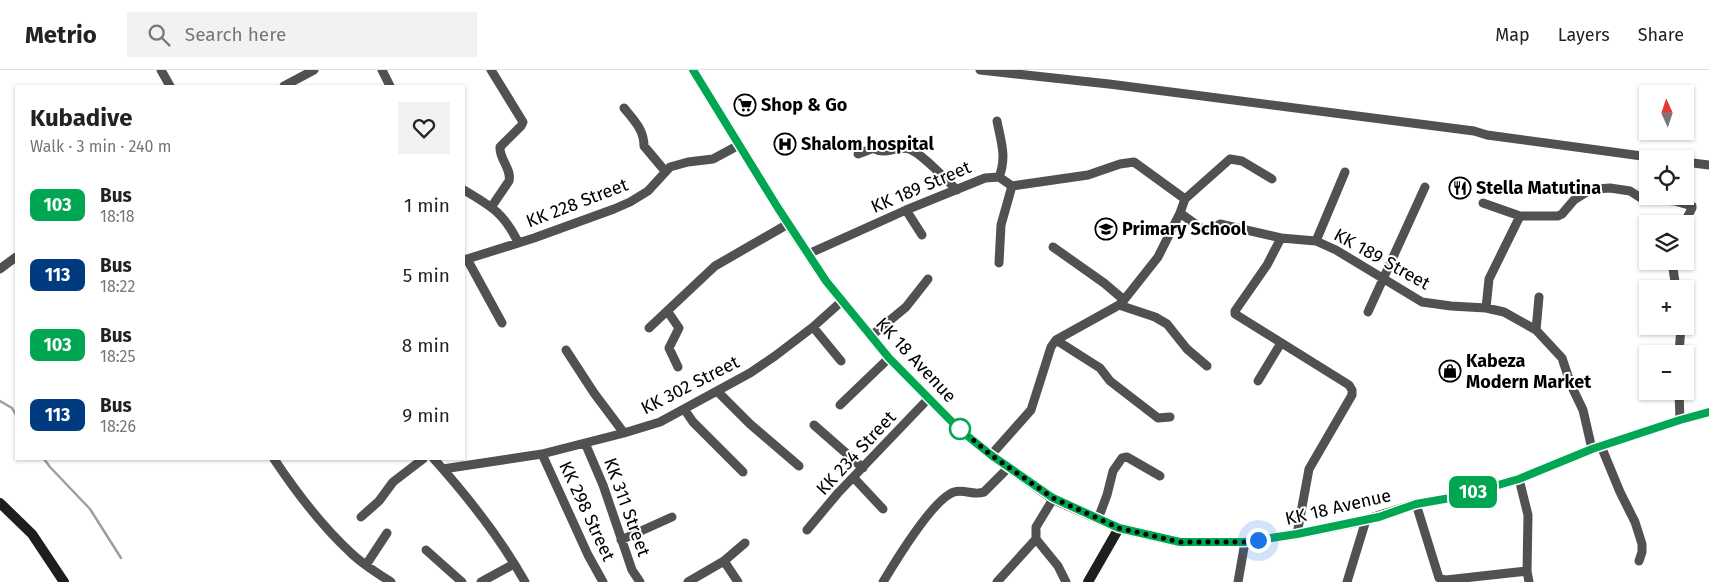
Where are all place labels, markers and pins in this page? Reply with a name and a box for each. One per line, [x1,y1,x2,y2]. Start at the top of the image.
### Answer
supermarket icon: Shop & Go [733,93,757,117]
place label: Shop & Go [761,94,847,116]
hospital icon: Shalom hospital [773,132,797,156]
place label: Shalom hospital [801,133,934,155]
restaurant icon: Stella Matutina [1448,176,1472,200]
place label: Stella Matutina [1476,177,1601,199]
school or university icon: Primary School [1094,217,1118,241]
place label: Primary School [1122,218,1247,240]
place label: Kabeza Modern Market [1466,350,1592,393]
shop icon: Kabeza Modern Market [1438,359,1462,383]
unlabelled marker [949,418,971,440]

